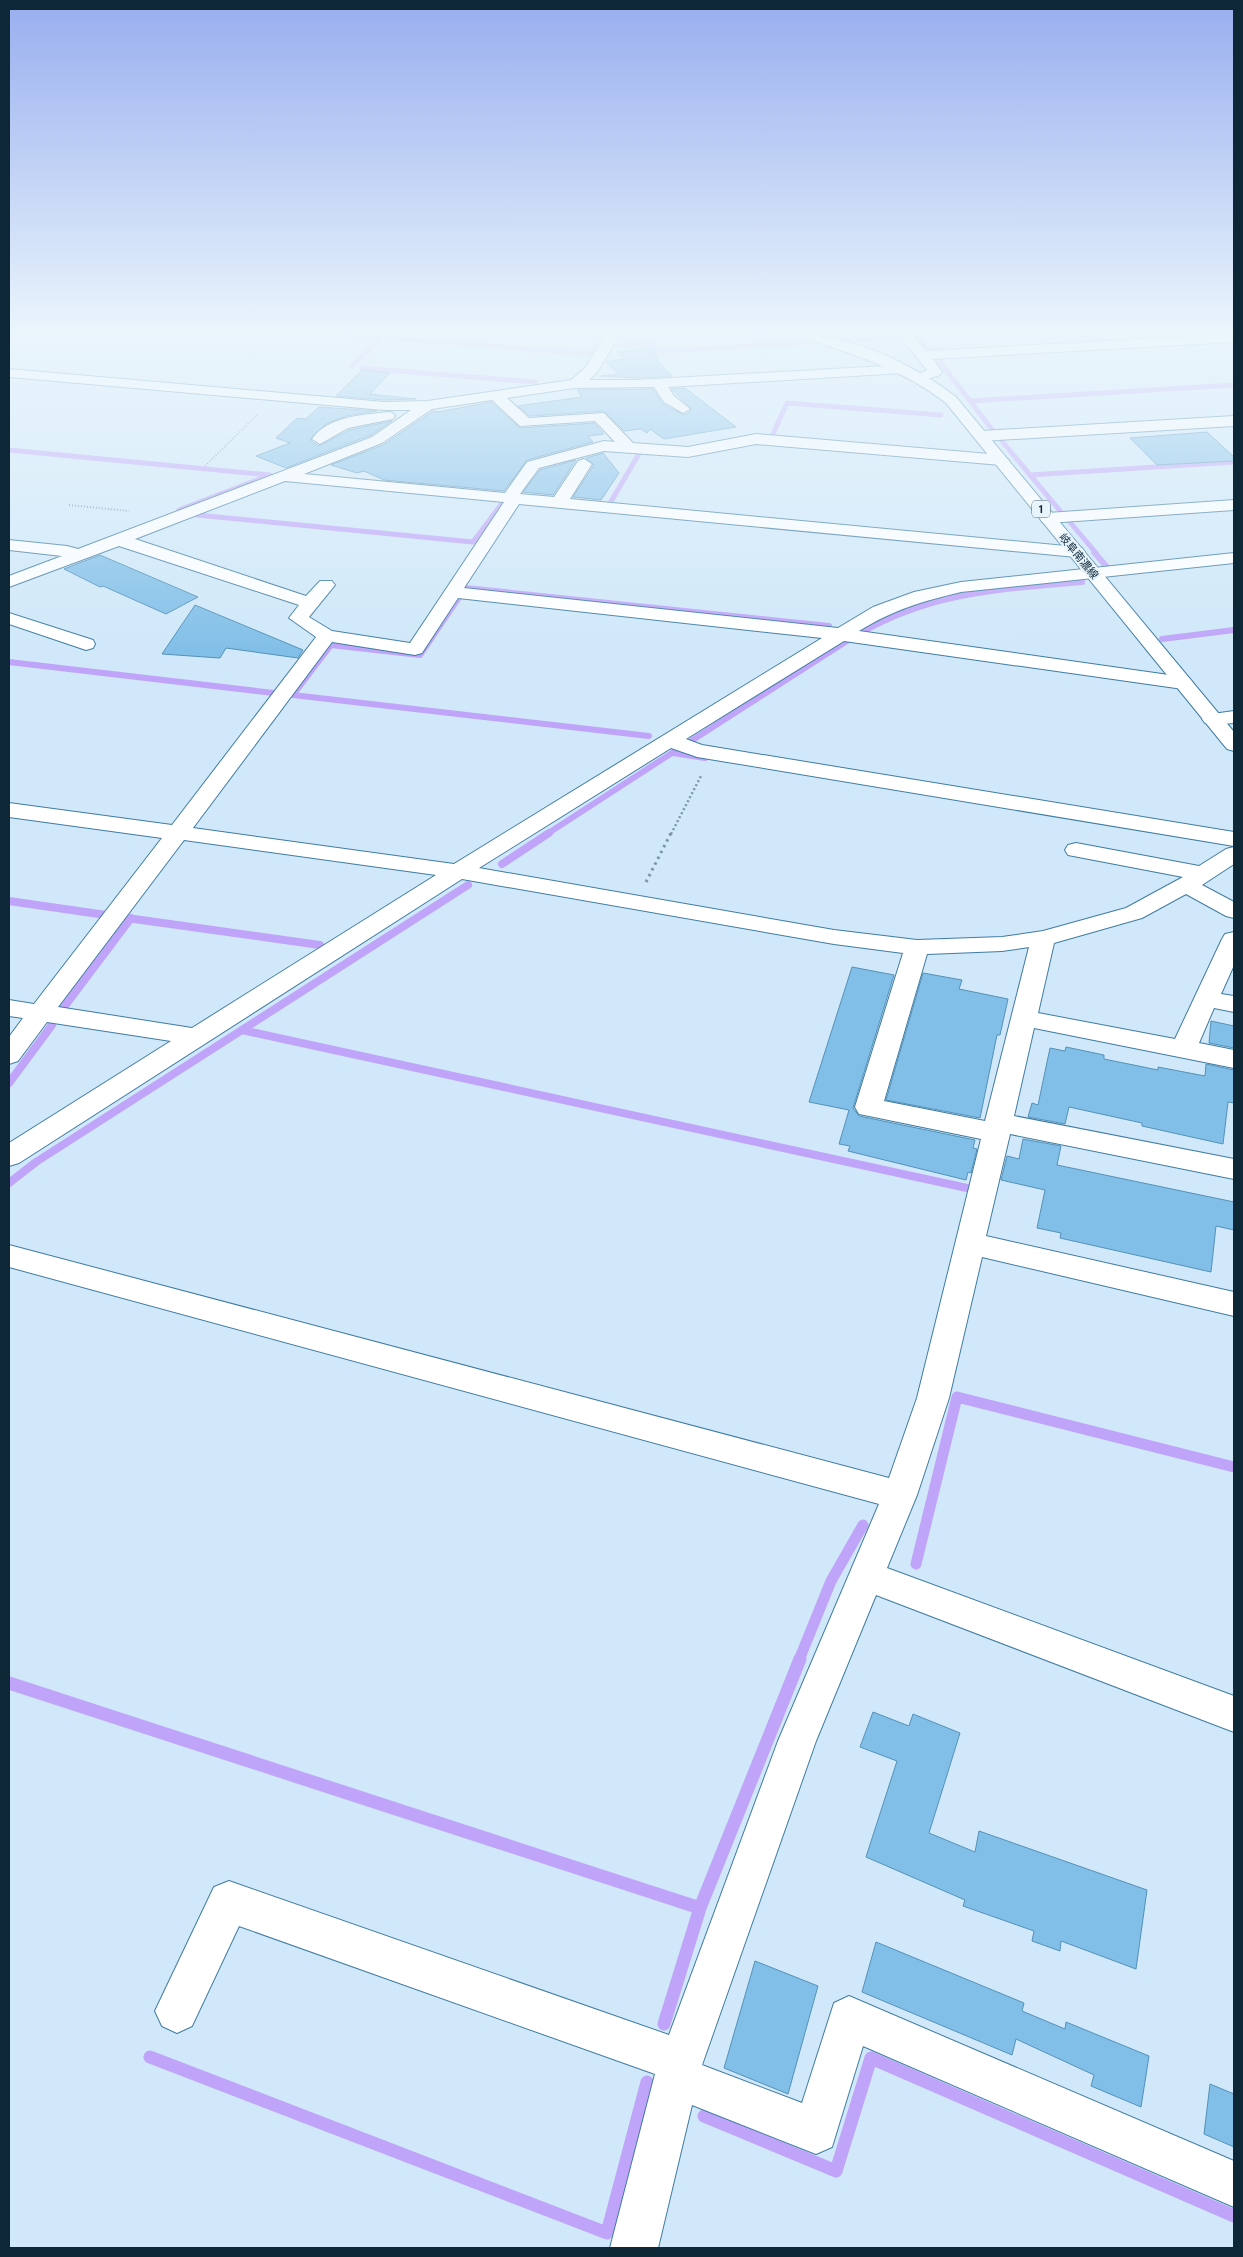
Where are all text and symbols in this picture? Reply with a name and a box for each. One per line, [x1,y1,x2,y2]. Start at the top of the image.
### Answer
road number: 1 [1032,500,1050,518]
street label: 岐阜南濃線 [1056,531,1101,582]

